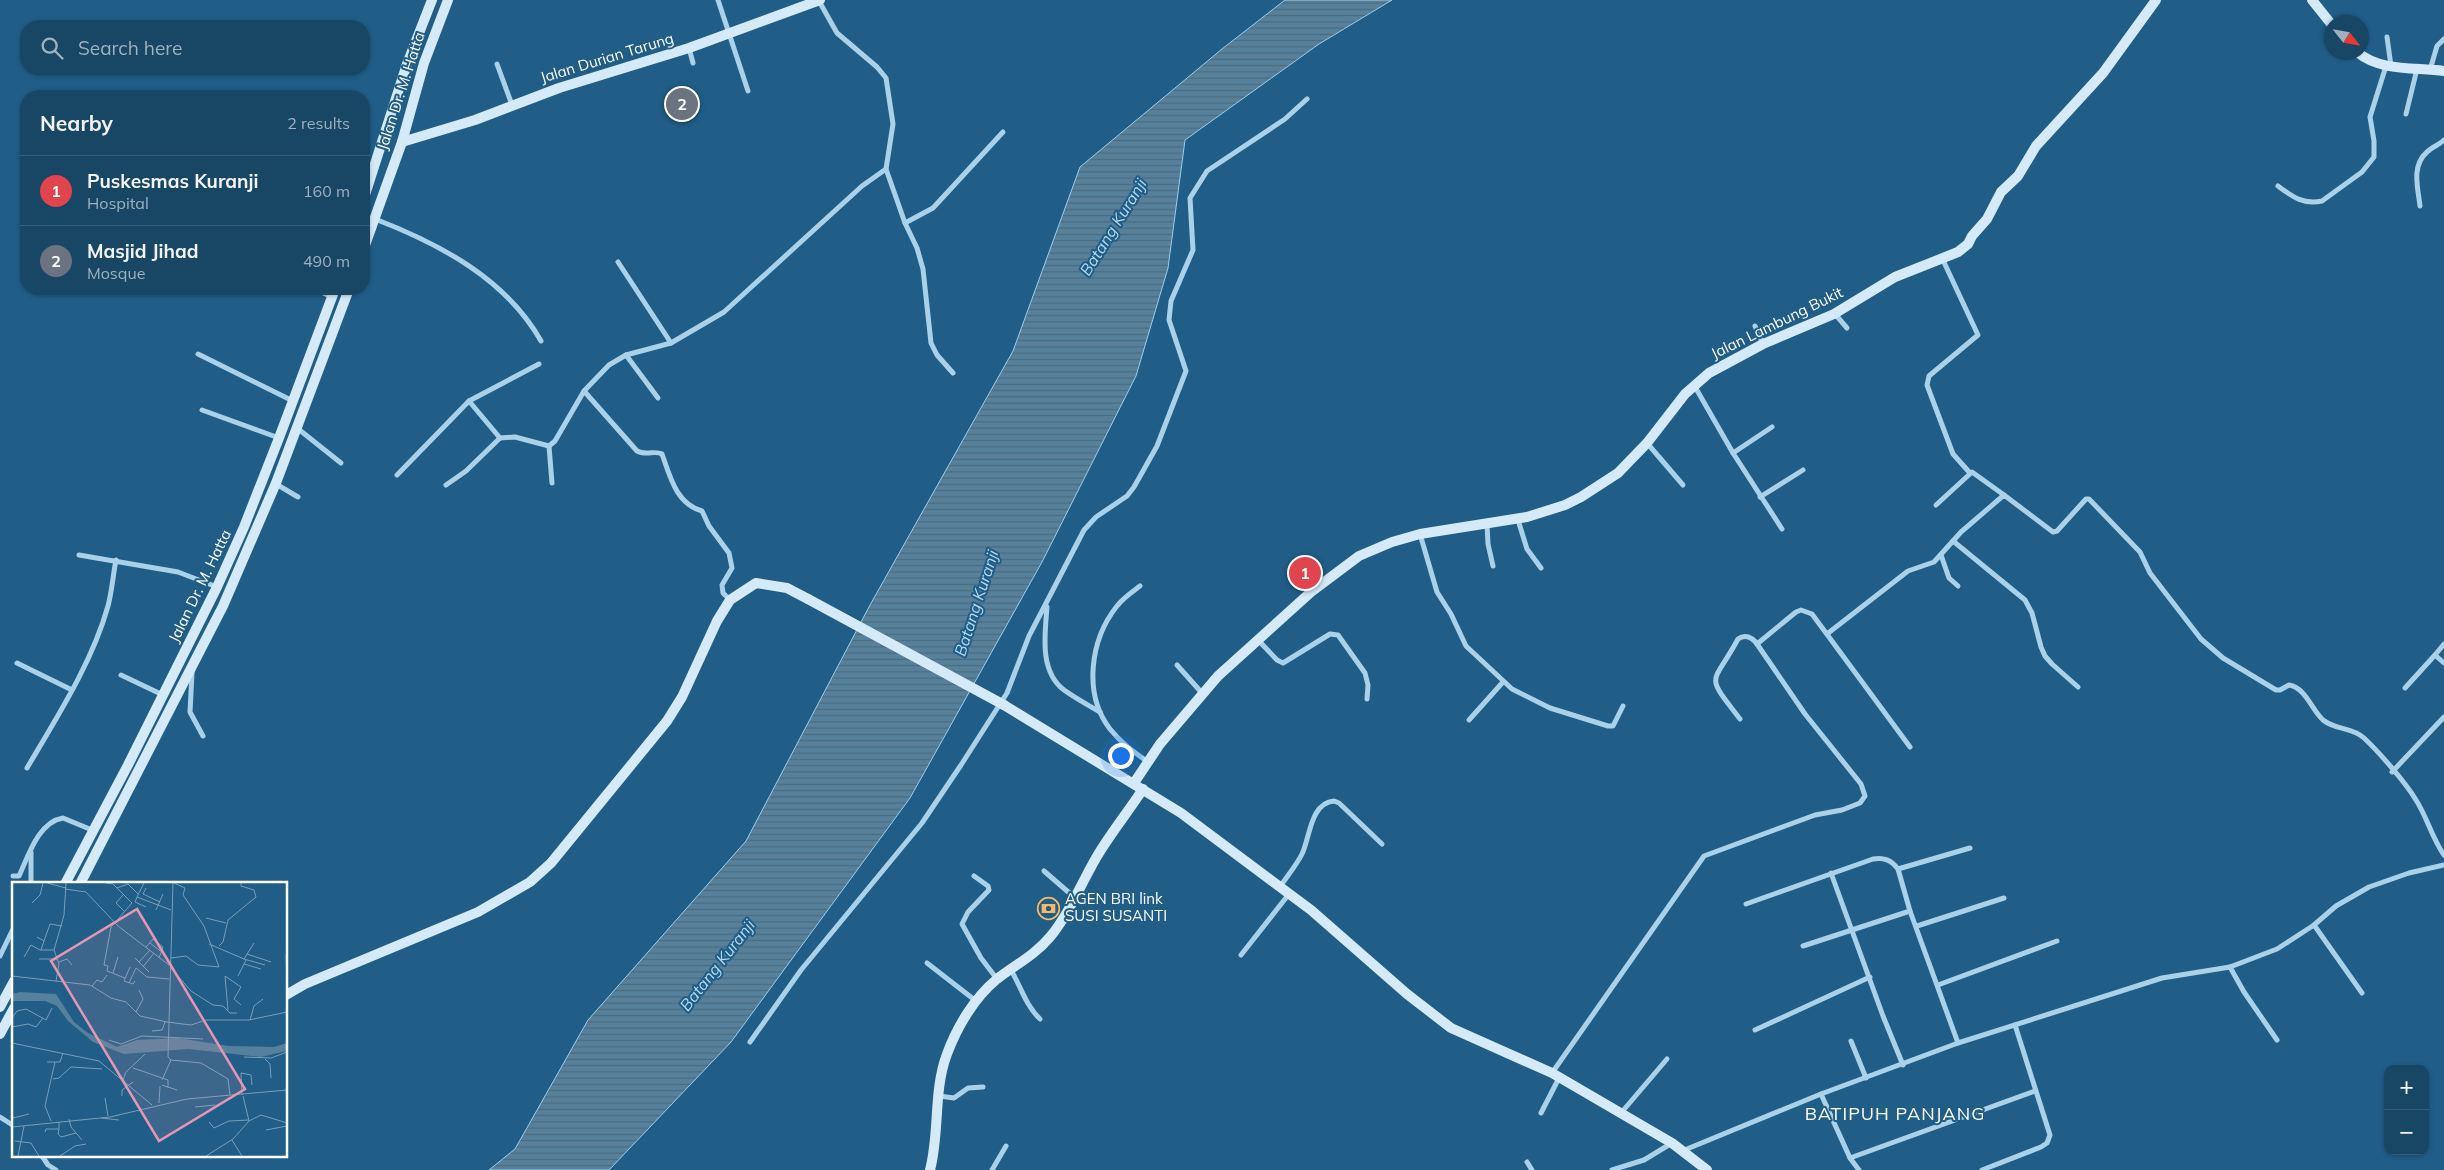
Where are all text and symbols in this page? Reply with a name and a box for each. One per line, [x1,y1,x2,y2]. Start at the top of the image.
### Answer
north arrow [2324,15,2369,60]
search box [20,20,370,75]
street label: Jalan Durian Tarung [538,28,676,87]
street label: Jalan Dr. M. Hatta [373,29,429,152]
icon: search [38,34,66,62]
text: Search here [78,36,182,60]
pin: 2 [666,85,698,123]
text: Nearby [40,110,113,136]
text: 2 results [287,113,350,133]
text: Puskesmas Kuranji [87,169,258,193]
water label: Batang Kuranji [1075,175,1151,279]
text: 1 [51,181,61,201]
text: 160 m [303,181,350,201]
text: Hospital [87,193,149,213]
text: Masjid Jihad [87,239,199,263]
text: 2 [51,251,61,271]
text: 490 m [303,251,350,271]
text: Mosque [87,263,145,283]
street label: Jalan Lambung Bukit [1708,282,1846,363]
street label: Jalan Dr. M. Hatta [164,526,235,645]
water label: Batang Kuranji [949,547,1003,659]
pin: 1 [1289,554,1321,592]
your location [1108,743,1134,769]
inset map [12,882,288,1158]
place label: AGEN BRI link SUSI SUSANTI [1065,889,1167,925]
bank icon: AGEN BRI link SUSI SUSANTI [1037,896,1061,920]
water label: Batang Kuranji [675,915,759,1015]
map controls [2384,1065,2429,1155]
button: + [2384,1065,2429,1110]
district label: BATIPUH PANJANG [1805,1102,1985,1125]
button: − [2384,1110,2429,1155]

